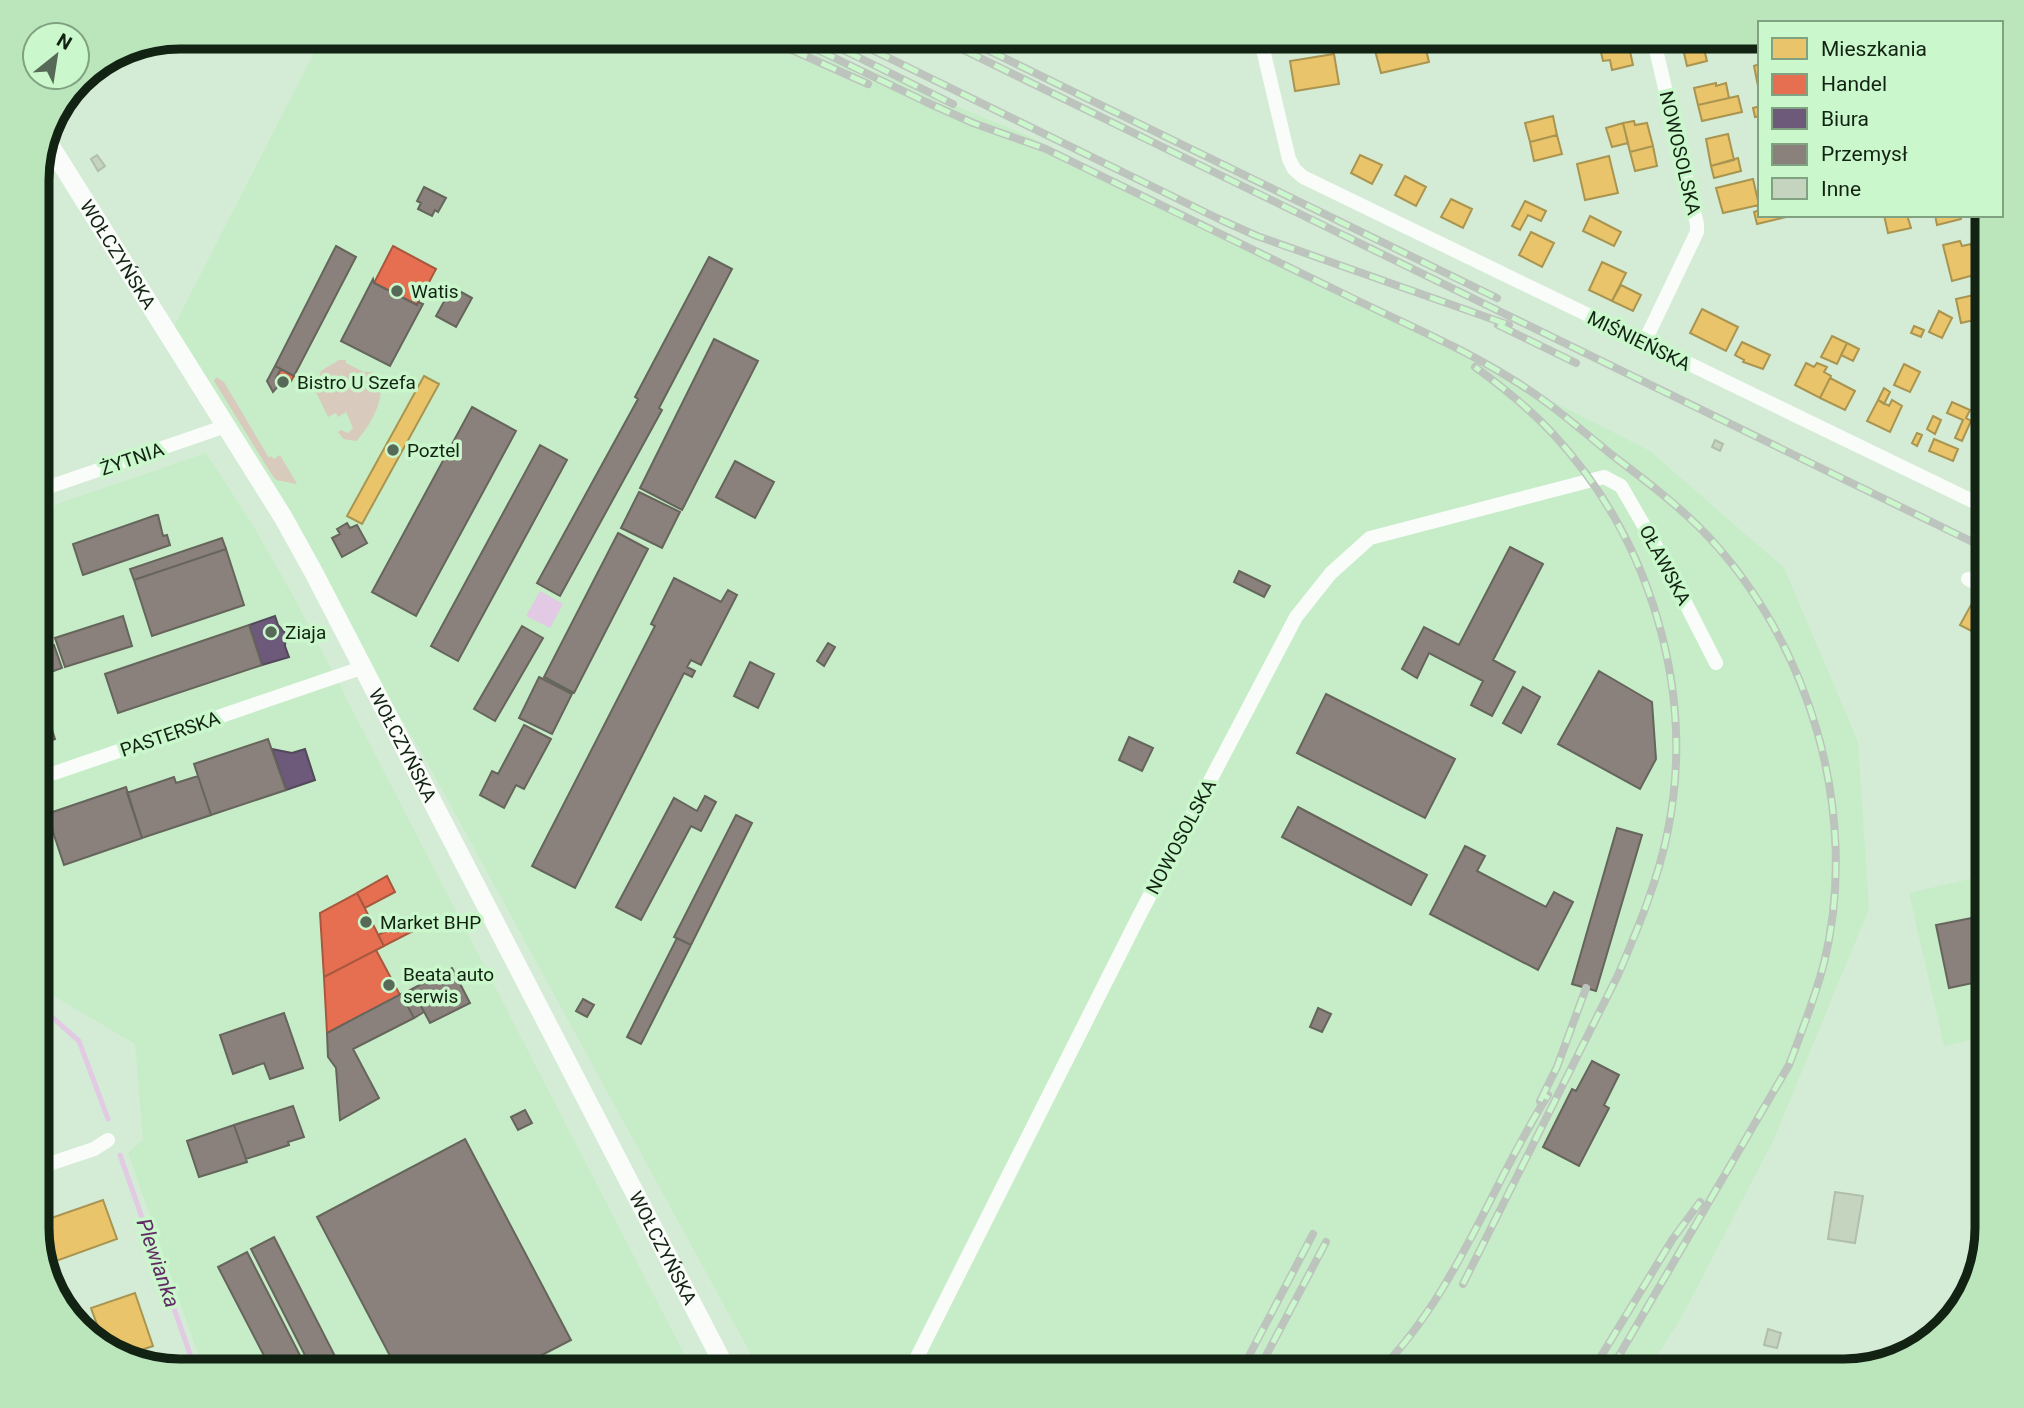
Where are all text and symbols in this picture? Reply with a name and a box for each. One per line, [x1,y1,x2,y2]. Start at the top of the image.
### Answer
north arrow [21,21,91,91]
legend [1758,21,2003,217]
text: N [53,28,76,55]
text: Mieszkania [1821,37,1927,61]
text: Handel [1821,72,1887,96]
street label: NOWOSOLSKA [1655,89,1706,218]
text: Biura [1821,107,1869,131]
text: Przemysł [1821,142,1908,166]
text: Inne [1821,177,1861,201]
street label: WOŁCZYŃSKA [75,195,161,314]
place label: Watis [411,280,459,303]
marker: Watis [389,283,405,299]
street label: MIŚNIEŃSKA [1584,306,1695,376]
place label: Bistro U Szefa [297,371,416,394]
marker: Bistro U Szefa [275,374,291,390]
street label: ŻYTNIA [97,437,167,481]
place label: Poztel [407,439,460,462]
marker: Poztel [385,442,401,458]
street label: OŁAWSKA [1634,521,1696,610]
place label: Ziaja [285,621,326,644]
marker: Ziaja [263,624,279,640]
street label: WOŁCZYŃSKA [364,685,442,806]
street label: PASTERSKA [117,706,223,762]
street label: NOWOSOLSKA [1141,775,1221,898]
place label: Market BHP [380,911,481,934]
marker: Market BHP [358,914,374,930]
place label: Beata auto serwis [403,963,494,1008]
marker: Beata auto serwis [381,977,397,993]
street label: WOŁCZYŃSKA [624,1187,702,1309]
water label: Plewianka [132,1215,184,1311]

